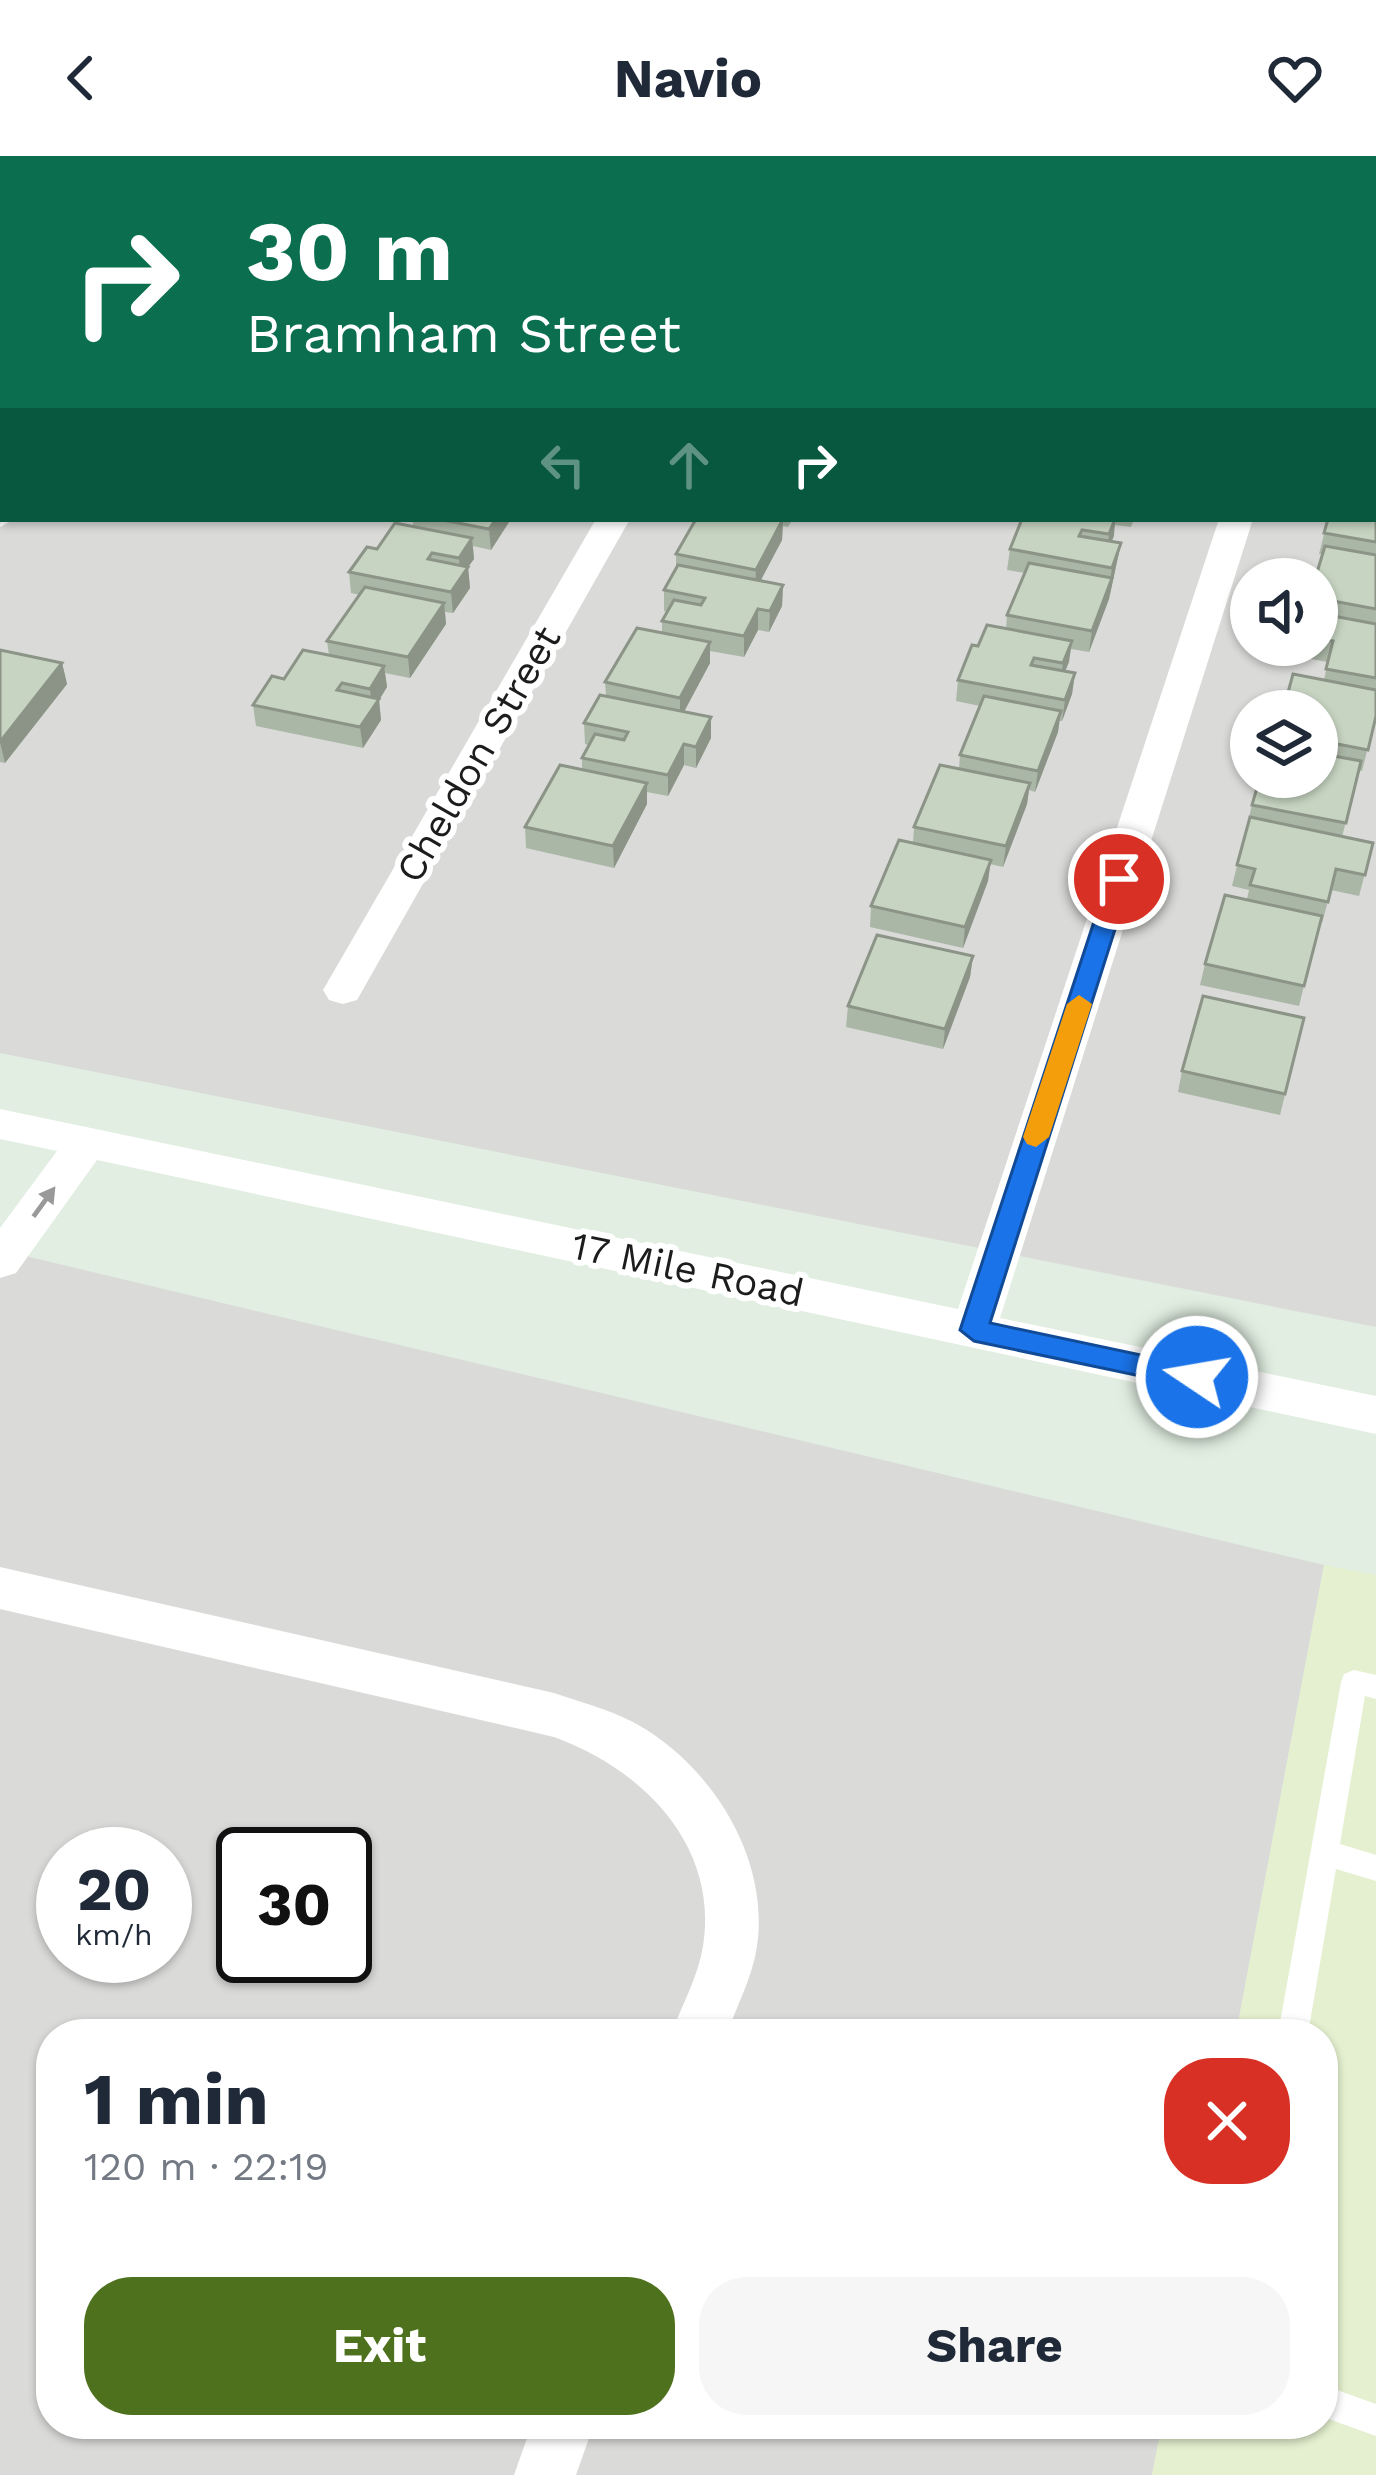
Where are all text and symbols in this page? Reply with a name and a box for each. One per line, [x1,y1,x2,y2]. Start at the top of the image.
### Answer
icon: back [48,45,114,111]
icon: heart [1262,45,1328,111]
text: Navio [614,47,762,110]
text: 30 m [246,202,453,300]
icon: right [48,204,204,360]
text: Bramham Street [246,302,681,365]
icon: left [530,432,596,498]
icon: ahead [656,432,722,498]
icon: right [782,432,848,498]
map controls [1230,558,1338,798]
button: sound [1230,558,1338,666]
street label: Cheldon Street [387,618,569,890]
button: layers [1230,690,1338,798]
pin [1068,828,1170,930]
icon: arrive [1086,846,1152,912]
one-way arrow [31,1186,55,1218]
street label: 17 Mile Road [568,1222,808,1316]
position arrow [1134,1314,1260,1440]
speed limit sign: 30 [216,1827,372,1983]
text: 20 [77,1854,151,1925]
text: km/h [75,1917,153,1952]
text: 1 min [84,2057,269,2141]
button: close [1164,2058,1290,2184]
text: 120 m · 22:19 [84,2144,328,2189]
button: Exit [84,2277,675,2415]
button: Share [699,2277,1290,2415]

